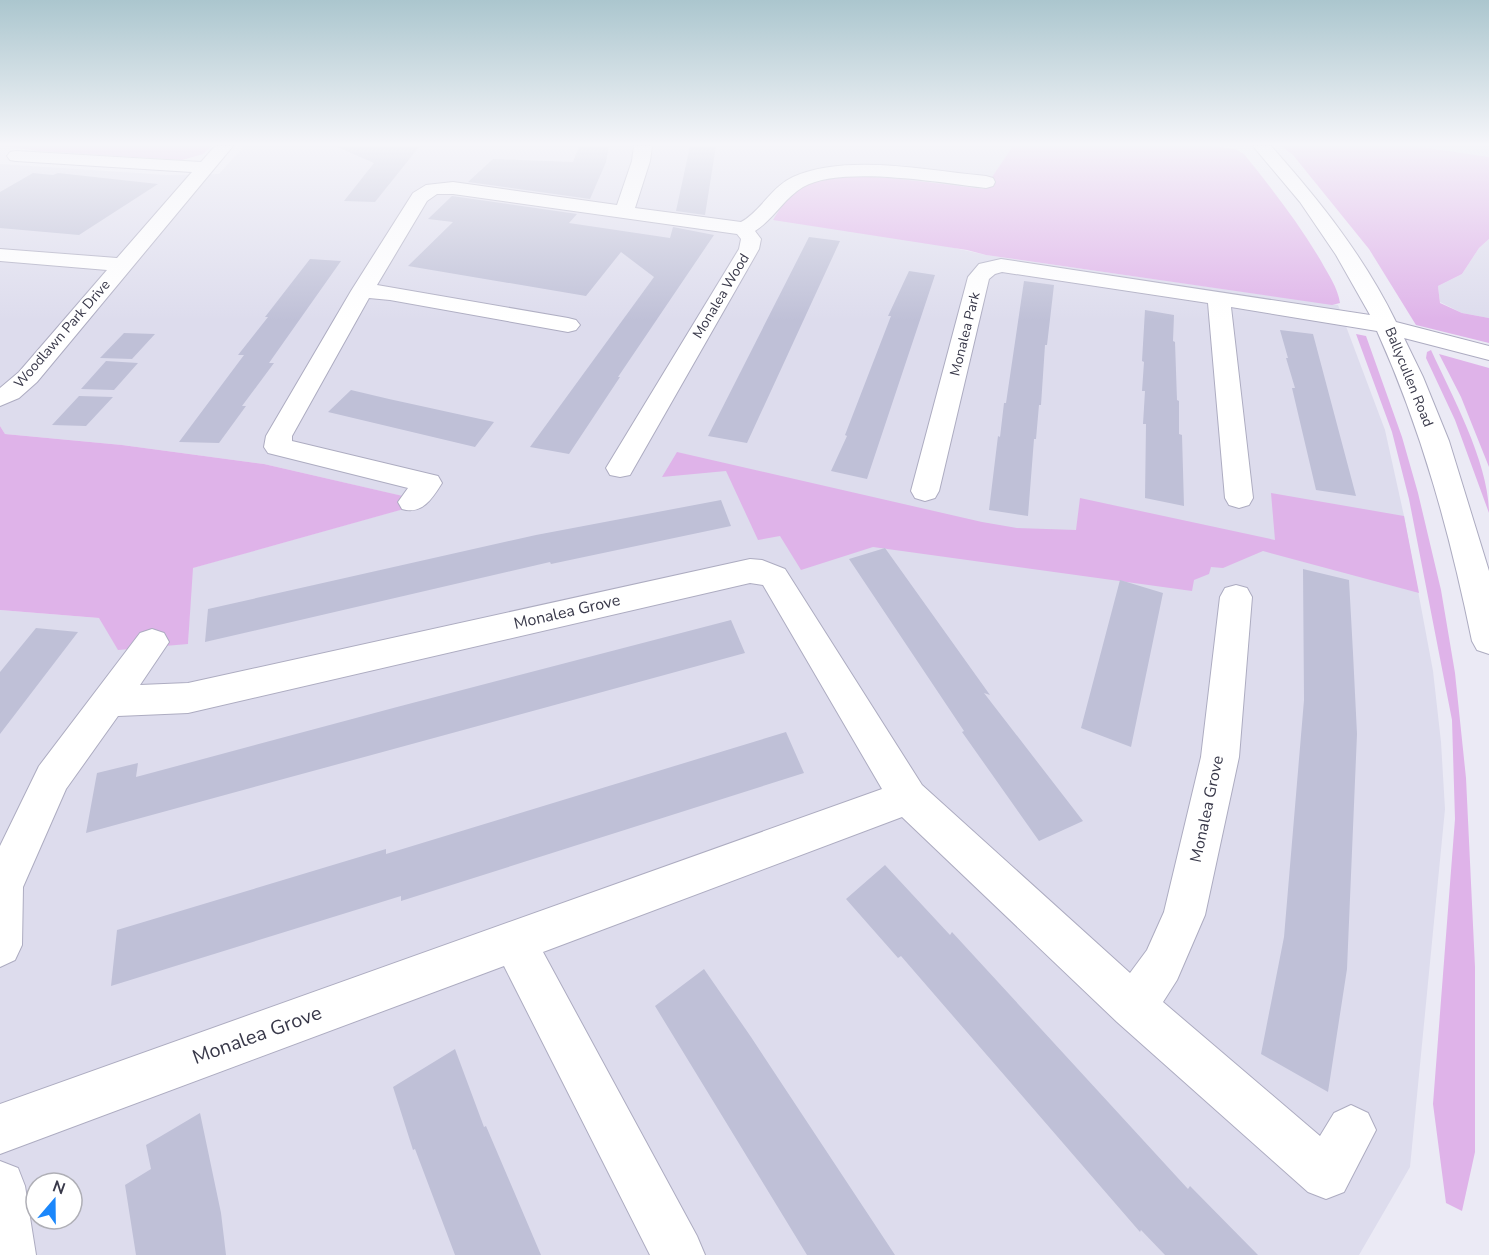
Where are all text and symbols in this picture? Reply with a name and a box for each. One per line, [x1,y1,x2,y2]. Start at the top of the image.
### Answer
street label: Monalea Wood [688,250,754,342]
street label: Woodlawn Park Drive [10,276,114,392]
street label: Monalea Park [945,289,985,378]
street label: Ballycullen Road [1380,324,1438,430]
street label: Monalea Grove [512,589,622,635]
street label: Monalea Grove [1185,754,1229,864]
street label: Monalea Grove [189,999,325,1071]
north arrow [24,1171,84,1231]
text: N [49,1175,68,1200]

